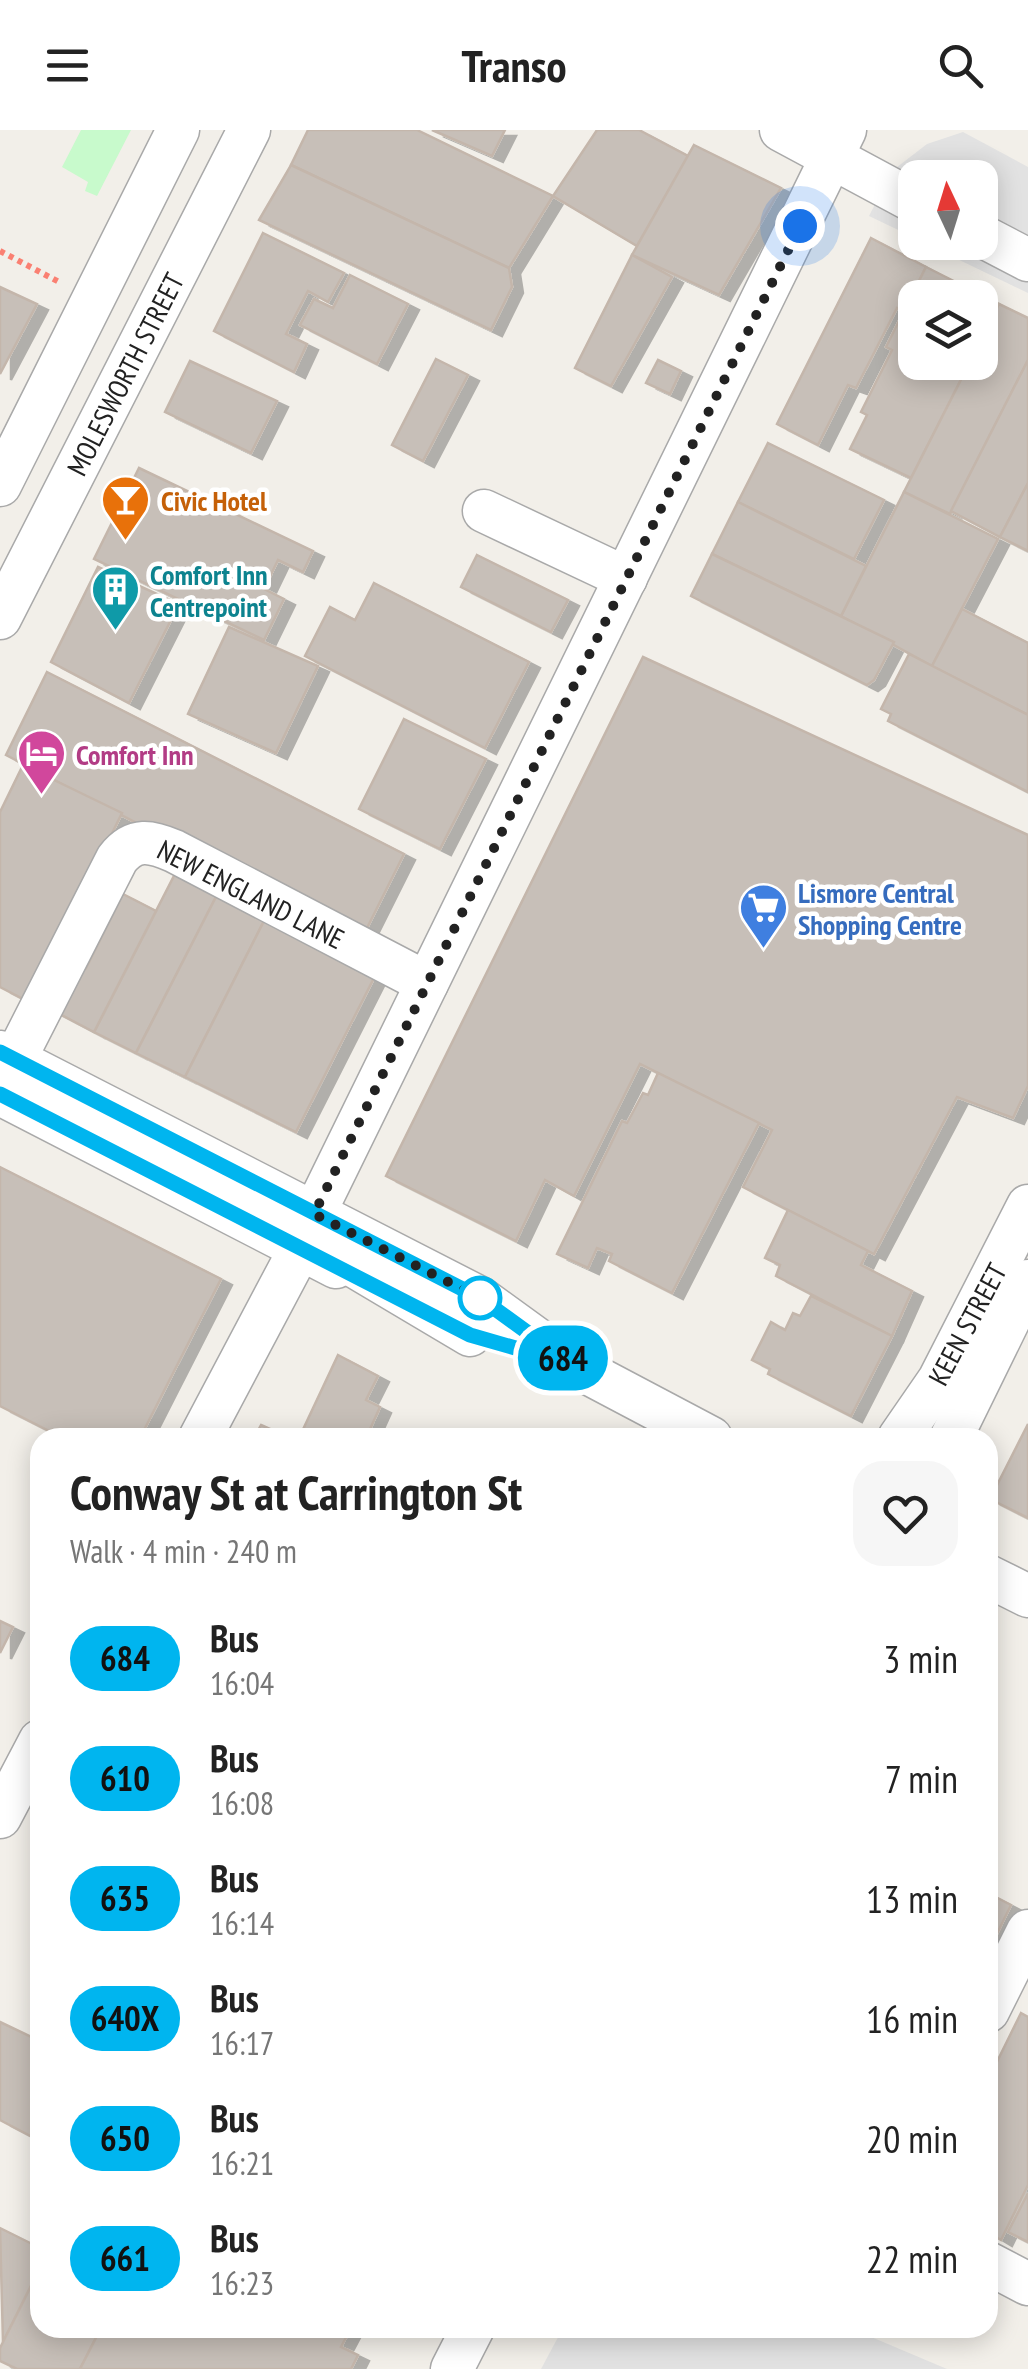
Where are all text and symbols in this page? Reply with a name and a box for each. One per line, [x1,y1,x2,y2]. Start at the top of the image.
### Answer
text: Transo [461,36,567,94]
icon: menu [40,38,95,93]
icon: search [933,38,988,93]
north arrow [898,160,998,260]
map controls [898,160,998,380]
your location [775,201,825,251]
street label: MOLESWORTH STREET [58,266,192,482]
button: layers [898,280,998,380]
bar icon: Civic Hotel [100,474,152,542]
place label: Civic Hotel [161,482,267,519]
place label: Comfort Inn Centrepoint [150,556,268,625]
building icon: Comfort Inn Centrepoint [89,564,141,632]
hotel icon: Comfort Inn [15,728,67,796]
place label: Comfort Inn [76,736,194,773]
street label: NEW ENGLAND LANE [151,831,351,957]
place label: Lismore Central Shopping Centre [798,874,962,943]
supermarket icon: Lismore Central Shopping Centre [737,882,789,950]
street label: KEEN STREET [919,1256,1015,1392]
unlabelled marker [459,1277,501,1319]
line badge: 684 [506,1326,620,1390]
text: 684 [538,1335,588,1381]
text: Conway St at Carrington St [70,1461,522,1523]
button: heart [853,1461,958,1566]
text: Walk · 4 min · 240 m [70,1530,297,1572]
text: Bus [210,1613,259,1662]
text: 3 min [883,1634,958,1683]
text: 684 [100,1635,150,1681]
text: 16:04 [210,1662,274,1704]
text: Bus [210,1733,259,1782]
text: 7 min [885,1754,958,1803]
text: 610 [100,1755,150,1801]
text: 16:08 [210,1782,274,1824]
text: Bus [210,1853,259,1902]
text: 13 min [866,1874,958,1923]
text: 635 [100,1875,150,1921]
text: 16:14 [210,1902,274,1944]
text: Bus [210,1973,259,2022]
text: 16 min [866,1994,958,2043]
text: 640X [91,1995,159,2041]
text: 16:17 [210,2022,274,2064]
text: Bus [210,2093,259,2142]
text: 20 min [866,2114,958,2163]
text: 650 [100,2115,150,2161]
text: 16:21 [210,2142,274,2184]
text: Bus [210,2213,259,2262]
text: 22 min [866,2234,958,2283]
text: 661 [100,2235,150,2281]
text: 16:23 [210,2262,274,2304]

